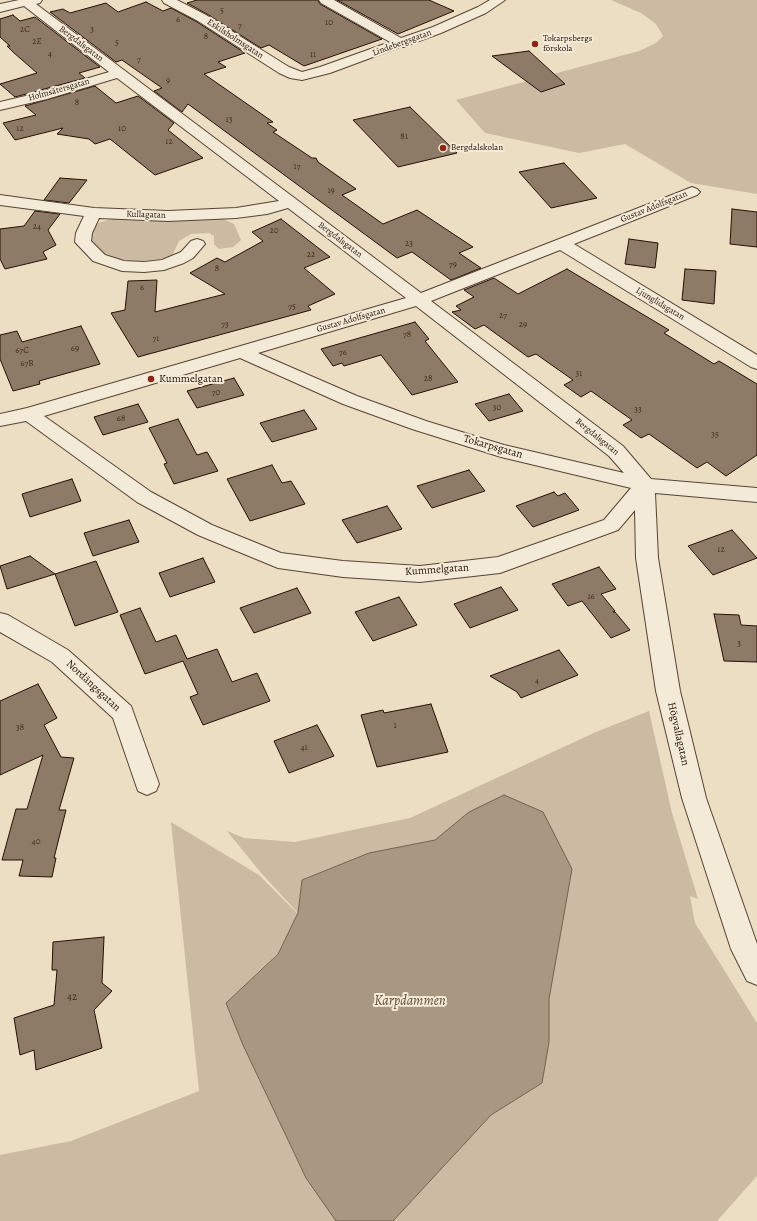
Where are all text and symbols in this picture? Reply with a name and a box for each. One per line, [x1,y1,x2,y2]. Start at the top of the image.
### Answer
house number: 5 [220,6,224,16]
house number: 6 [176,15,180,25]
street label: Eskilsholmsgatan [205,17,265,61]
house number: 10 [325,18,333,28]
house number: 7 [238,21,242,31]
street label: Bergdalsgatan [57,24,105,64]
house number: 2C [20,25,30,35]
house number: 3 [90,25,94,35]
street label: Lindebergsgatan [371,27,433,59]
house number: 8 [204,32,208,42]
place label: Tokarpsbergs förskola [543,34,592,55]
house number: 2E [32,37,42,47]
house number: 5 [115,38,119,48]
marker: Tokarpsbergs förskola [530,39,540,49]
house number: 4 [48,49,52,59]
house number: 11 [310,50,316,60]
house number: 7 [137,55,141,65]
street label: Holmsätersgatan [27,76,91,104]
house number: 9 [166,76,170,86]
house number: 8 [75,98,79,108]
house number: 13 [226,115,232,125]
house number: 12 [16,124,24,134]
house number: 10 [118,124,126,134]
house number: 81 [400,132,408,142]
house number: 12 [165,137,173,147]
marker: Bergdalskolan [438,143,448,153]
place label: Bergdalskolan [451,143,503,153]
house number: 17 [294,162,300,172]
house number: 19 [327,186,335,196]
street label: Gustav Adolfsgatan [619,189,689,225]
street label: Kullagatan [126,209,166,221]
street label: Bergdalsgatan [316,220,364,260]
house number: 24 [33,222,41,232]
house number: 20 [269,226,279,236]
house number: 23 [405,239,413,249]
house number: 22 [307,250,315,260]
house number: 79 [449,260,457,270]
house number: 8 [215,264,219,274]
house number: 6 [140,283,144,293]
street label: Ljunglidsgatan [634,285,686,323]
house number: 75 [288,302,296,312]
street label: Gustav Adolfsgatan [315,305,387,335]
house number: 27 [499,311,507,321]
house number: 73 [221,320,229,330]
house number: 29 [519,320,527,330]
house number: 78 [403,330,411,340]
house number: 71 [153,334,159,344]
house number: 69 [71,344,79,354]
house number: 67C [15,346,29,356]
house number: 76 [339,348,347,358]
house number: 67B [20,359,34,369]
house number: 31 [576,369,582,379]
place label: Kummelgatan [159,372,223,386]
marker: Kummelgatan [146,374,156,384]
house number: 28 [424,374,432,384]
house number: 70 [212,388,220,398]
house number: 30 [493,403,501,413]
house number: 33 [634,405,642,415]
house number: 68 [117,414,125,424]
street label: Bergdalsgatan [573,416,621,458]
house number: 35 [711,430,719,440]
street label: Tokarpsgatan [462,432,524,462]
house number: 12 [717,545,725,555]
street label: Kummelgatan [405,561,469,579]
house number: 16 [587,592,595,602]
house number: 3 [737,639,741,649]
street label: Nordängsgatan [63,657,123,715]
house number: 4 [535,676,539,686]
street label: Högvallagatan [664,701,692,767]
house number: 1 [393,721,397,731]
house number: 38 [16,723,24,733]
house number: 41 [300,743,308,753]
house number: 40 [32,837,40,847]
house number: 42 [67,990,77,1004]
water label: Karpdammen [374,994,446,1010]

